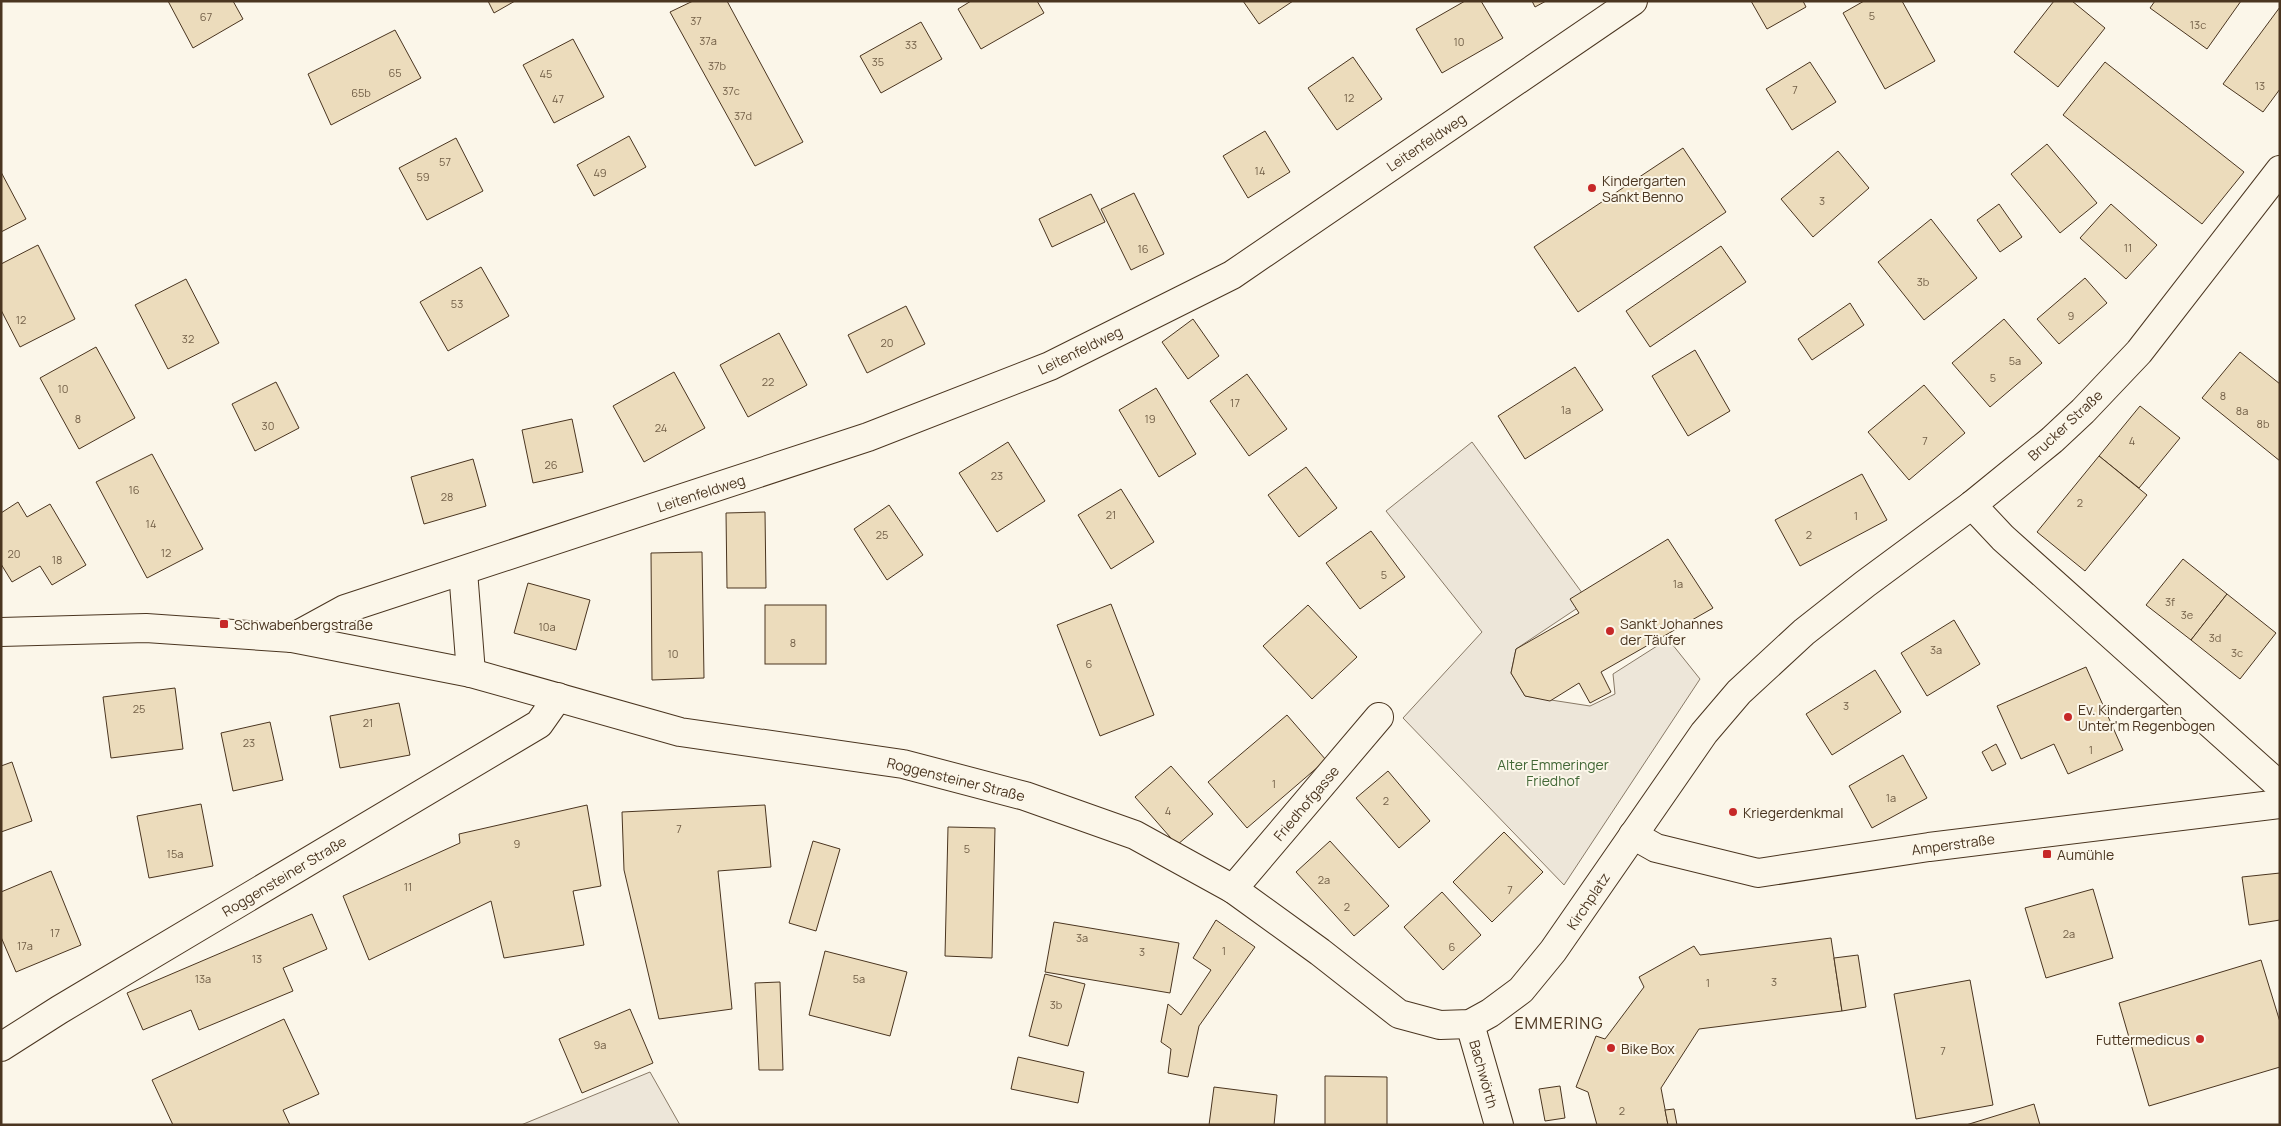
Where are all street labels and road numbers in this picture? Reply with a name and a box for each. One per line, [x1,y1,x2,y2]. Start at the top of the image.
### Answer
street label: Leitenfeldweg [1383,109,1469,175]
street label: Leitenfeldweg [1035,321,1125,379]
street label: Brucker Straße [2023,385,2107,465]
street label: Leitenfeldweg [655,470,747,516]
street label: Roggensteiner Straße [885,753,1027,805]
street label: Friedhofgasse [1269,762,1343,844]
street label: Amperstraße [1910,829,1996,859]
street label: Roggensteiner Straße [218,831,350,921]
street label: Kirchplatz [1562,869,1614,933]
street label: Bachwörth [1465,1038,1503,1110]

